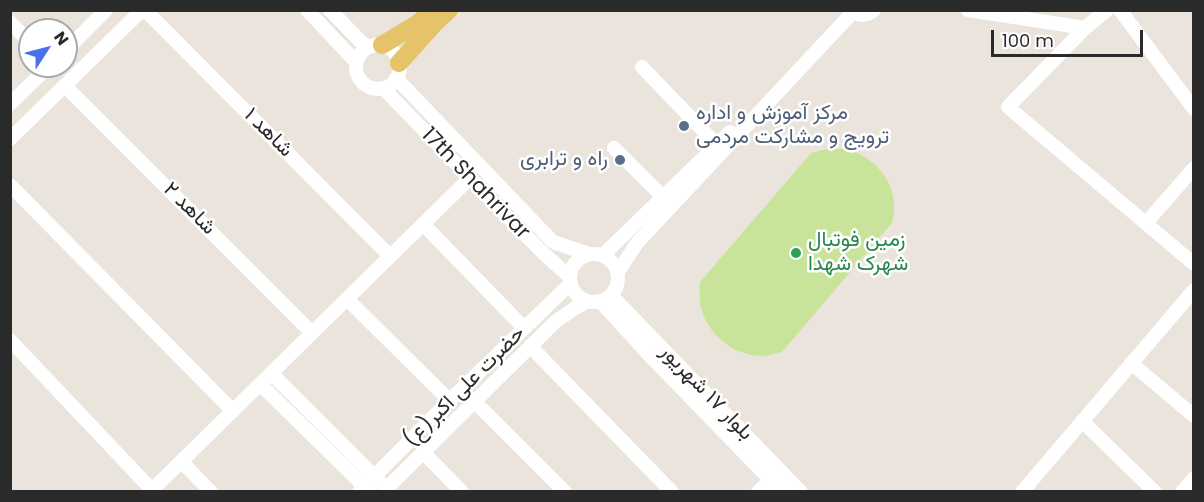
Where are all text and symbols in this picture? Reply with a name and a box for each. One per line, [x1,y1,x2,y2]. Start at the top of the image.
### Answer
north arrow [18,18,78,78]
scale bar [994,18,1146,56]
text: N [49,27,74,50]
text: 100 m [1002,28,1054,53]
place label: مرکز آموزش و اداره ترویج و مشارکت مردمی [696,101,889,151]
street label: شاهد ۱ [238,103,298,163]
marker: مرکز آموزش و اداره ترویج و مشارکت مردمی [677,119,691,133]
street label: 17th Shahrivar [416,123,534,245]
place label: راه و ترابری [520,147,608,173]
marker: راه و ترابری [613,153,627,167]
street label: شاهد ۲ [157,177,221,241]
place label: زمین فوتبال شهرک شهدا [808,228,908,278]
marker: زمین فوتبال شهرک شهدا [789,246,803,260]
street label: حضرت علی اکبر(ع) [399,321,531,453]
street label: بلوار ۱۷ شهریور [654,340,758,446]

